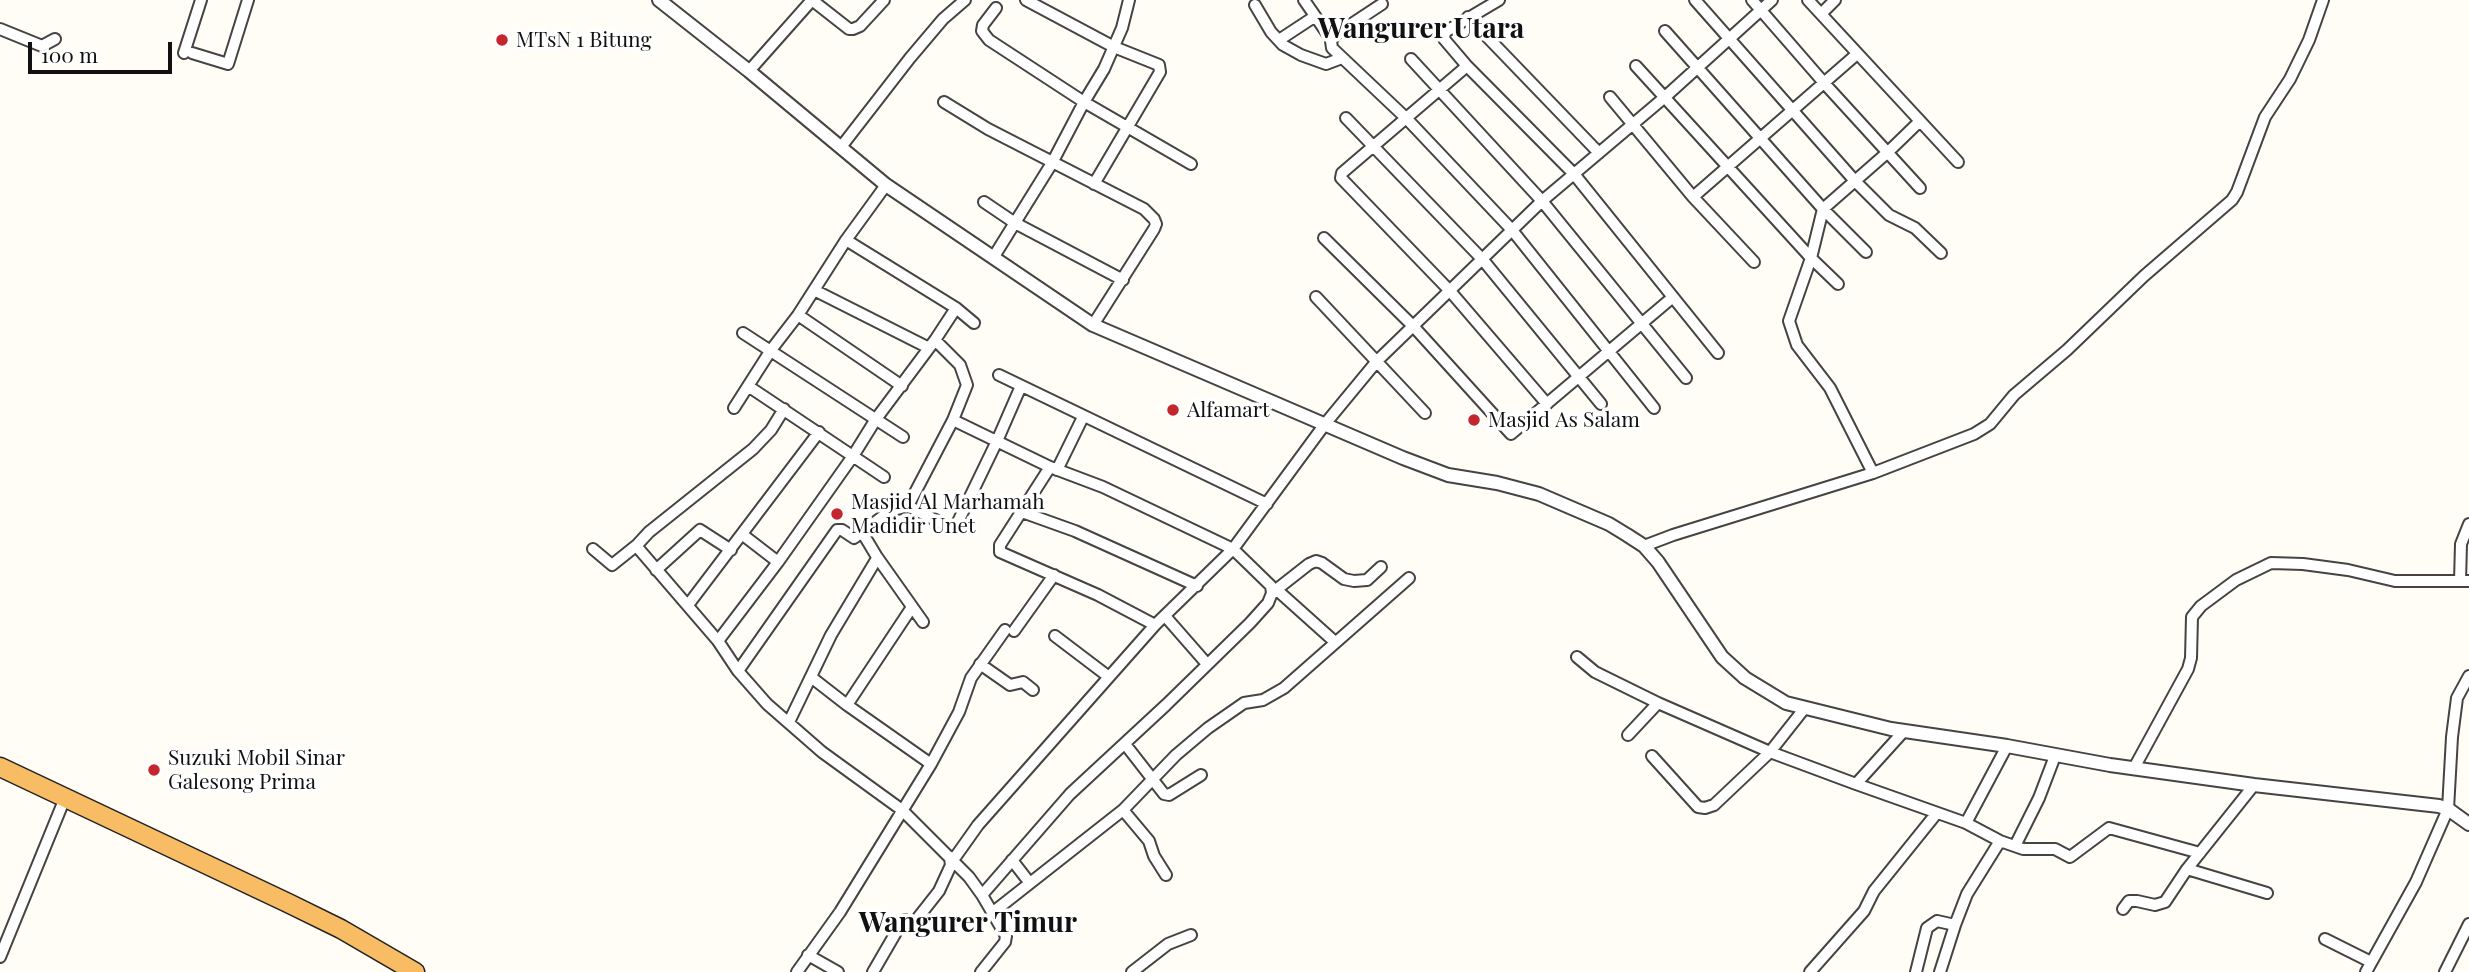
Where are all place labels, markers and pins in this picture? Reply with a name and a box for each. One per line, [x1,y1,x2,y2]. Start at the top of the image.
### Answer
place label: MTsN 1 Bitung [516,27,652,53]
marker: MTsN 1 Bitung [494,32,510,48]
place label: Alfamart [1187,397,1270,423]
marker: Alfamart [1165,402,1181,418]
place label: Masjid As Salam [1488,407,1640,433]
marker: Masjid As Salam [1466,412,1482,428]
place label: Masjid Al Marhamah Madidir Unet [851,489,1045,539]
marker: Masjid Al Marhamah Madidir Unet [829,506,845,522]
place label: Suzuki Mobil Sinar Galesong Prima [168,745,345,795]
marker: Suzuki Mobil Sinar Galesong Prima [146,762,162,778]

